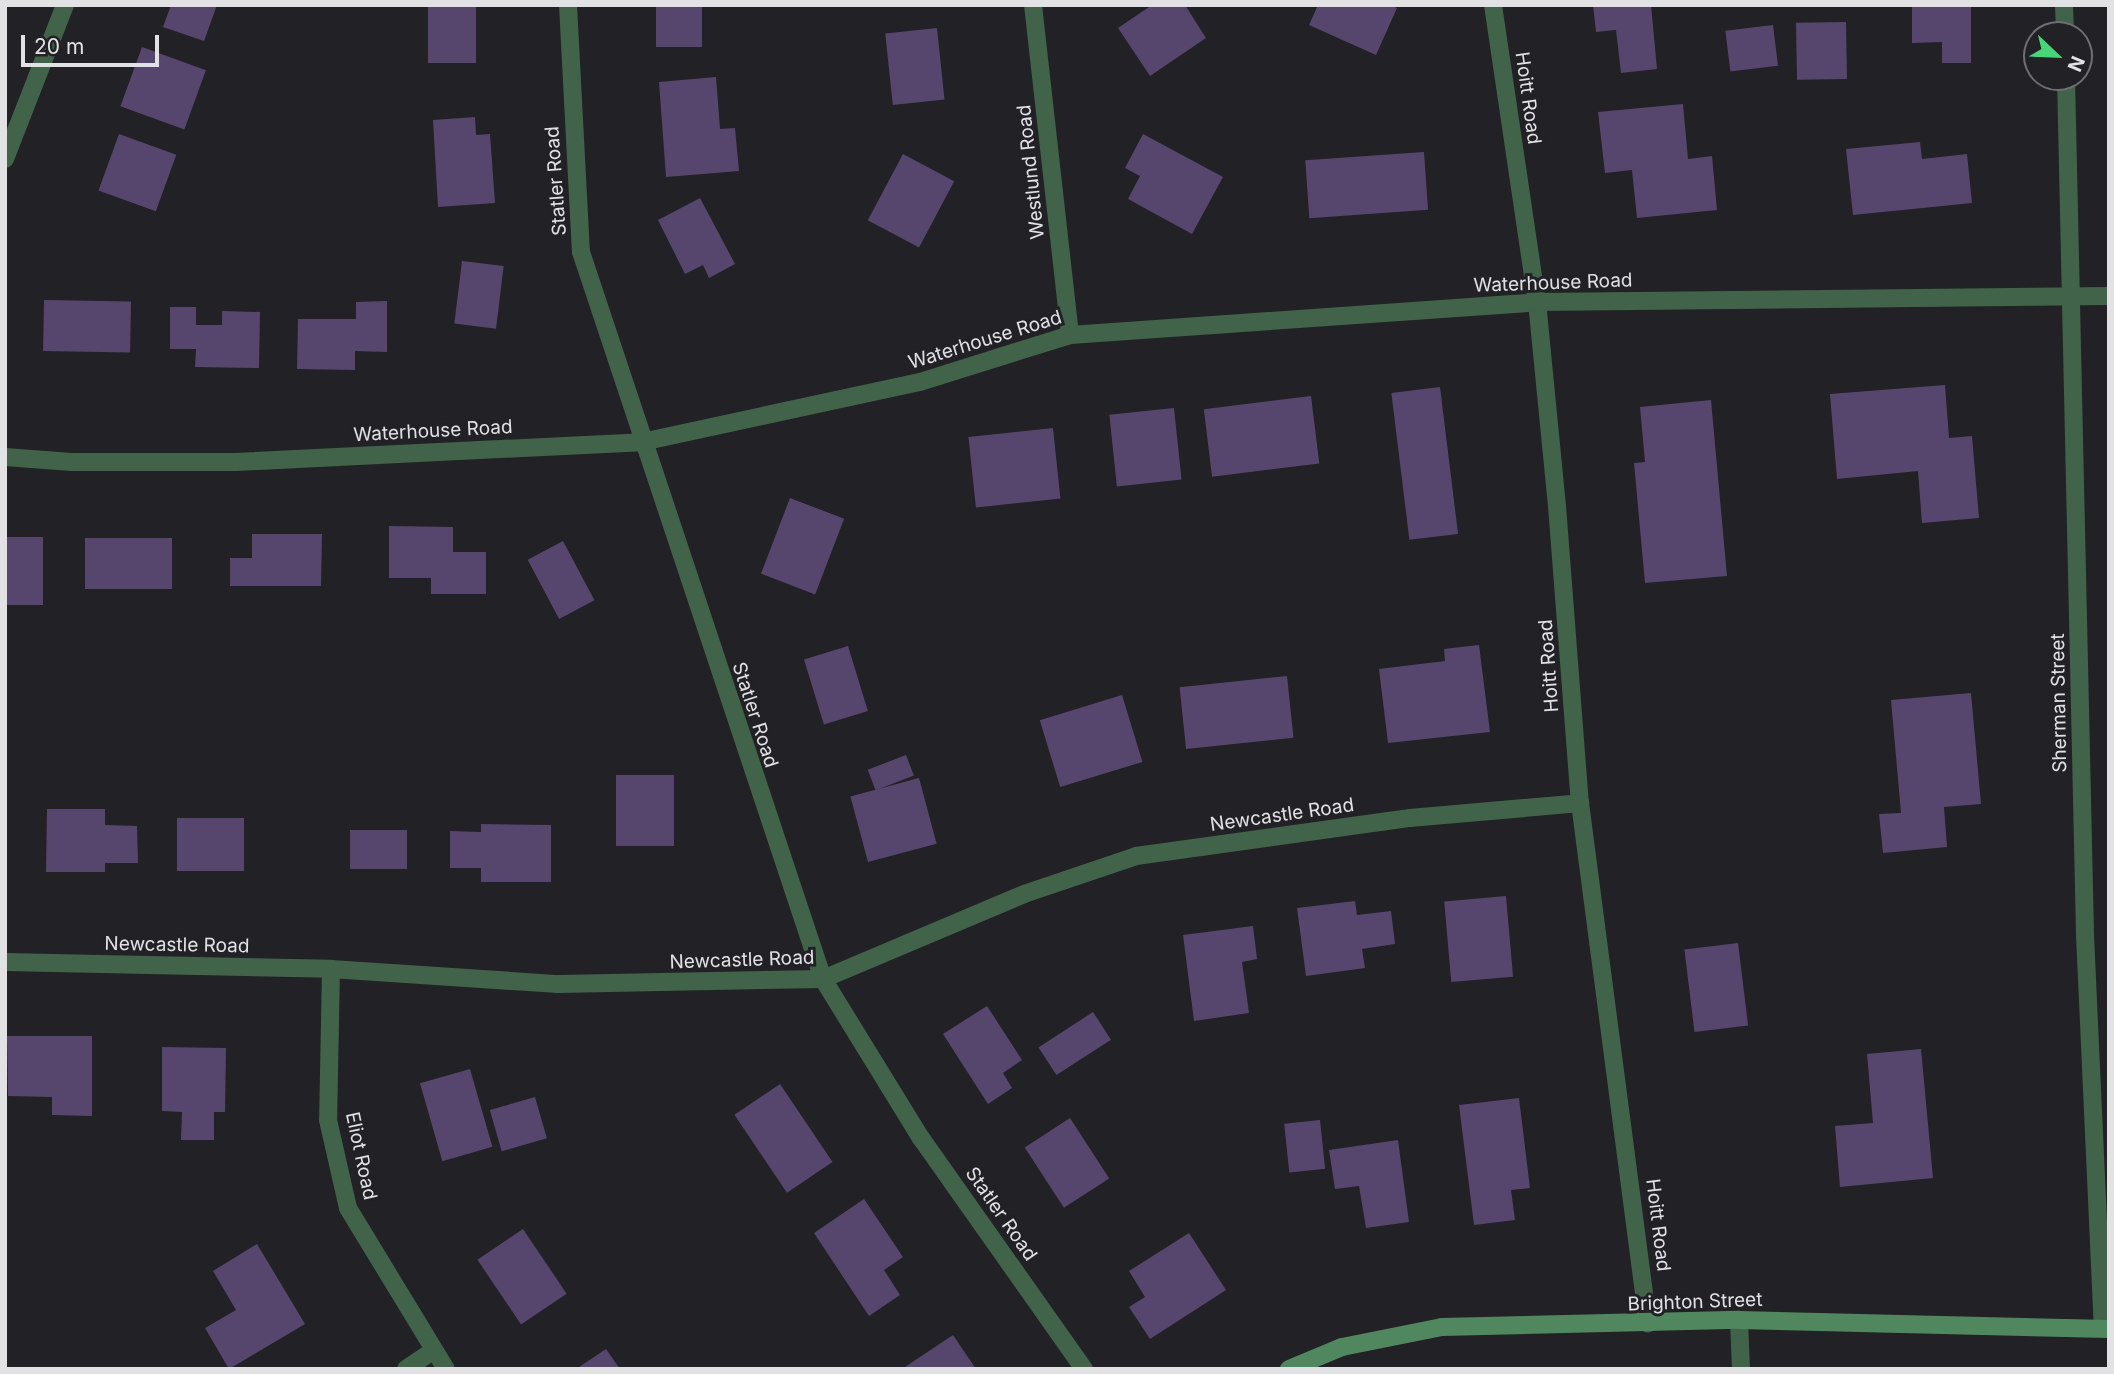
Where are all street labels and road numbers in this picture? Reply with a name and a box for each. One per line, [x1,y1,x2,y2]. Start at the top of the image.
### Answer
street label: Hoitt Road [1510,50,1546,146]
street label: Westlund Road [1013,104,1049,240]
street label: Statler Road [541,126,571,236]
street label: Waterhouse Road [1473,269,1633,297]
street label: Waterhouse Road [906,306,1064,374]
street label: Waterhouse Road [353,415,513,447]
street label: Hoitt Road [1534,619,1564,713]
street label: Sherman Street [2046,633,2072,773]
street label: Statler Road [727,659,783,771]
street label: Newcastle Road [1209,794,1355,836]
street label: Newcastle Road [104,932,250,958]
street label: Newcastle Road [669,946,815,974]
street label: Eliot Road [341,1110,381,1202]
street label: Statler Road [960,1163,1042,1265]
street label: Hoitt Road [1641,1177,1675,1273]
street label: Brighton Street [1627,1288,1763,1316]

